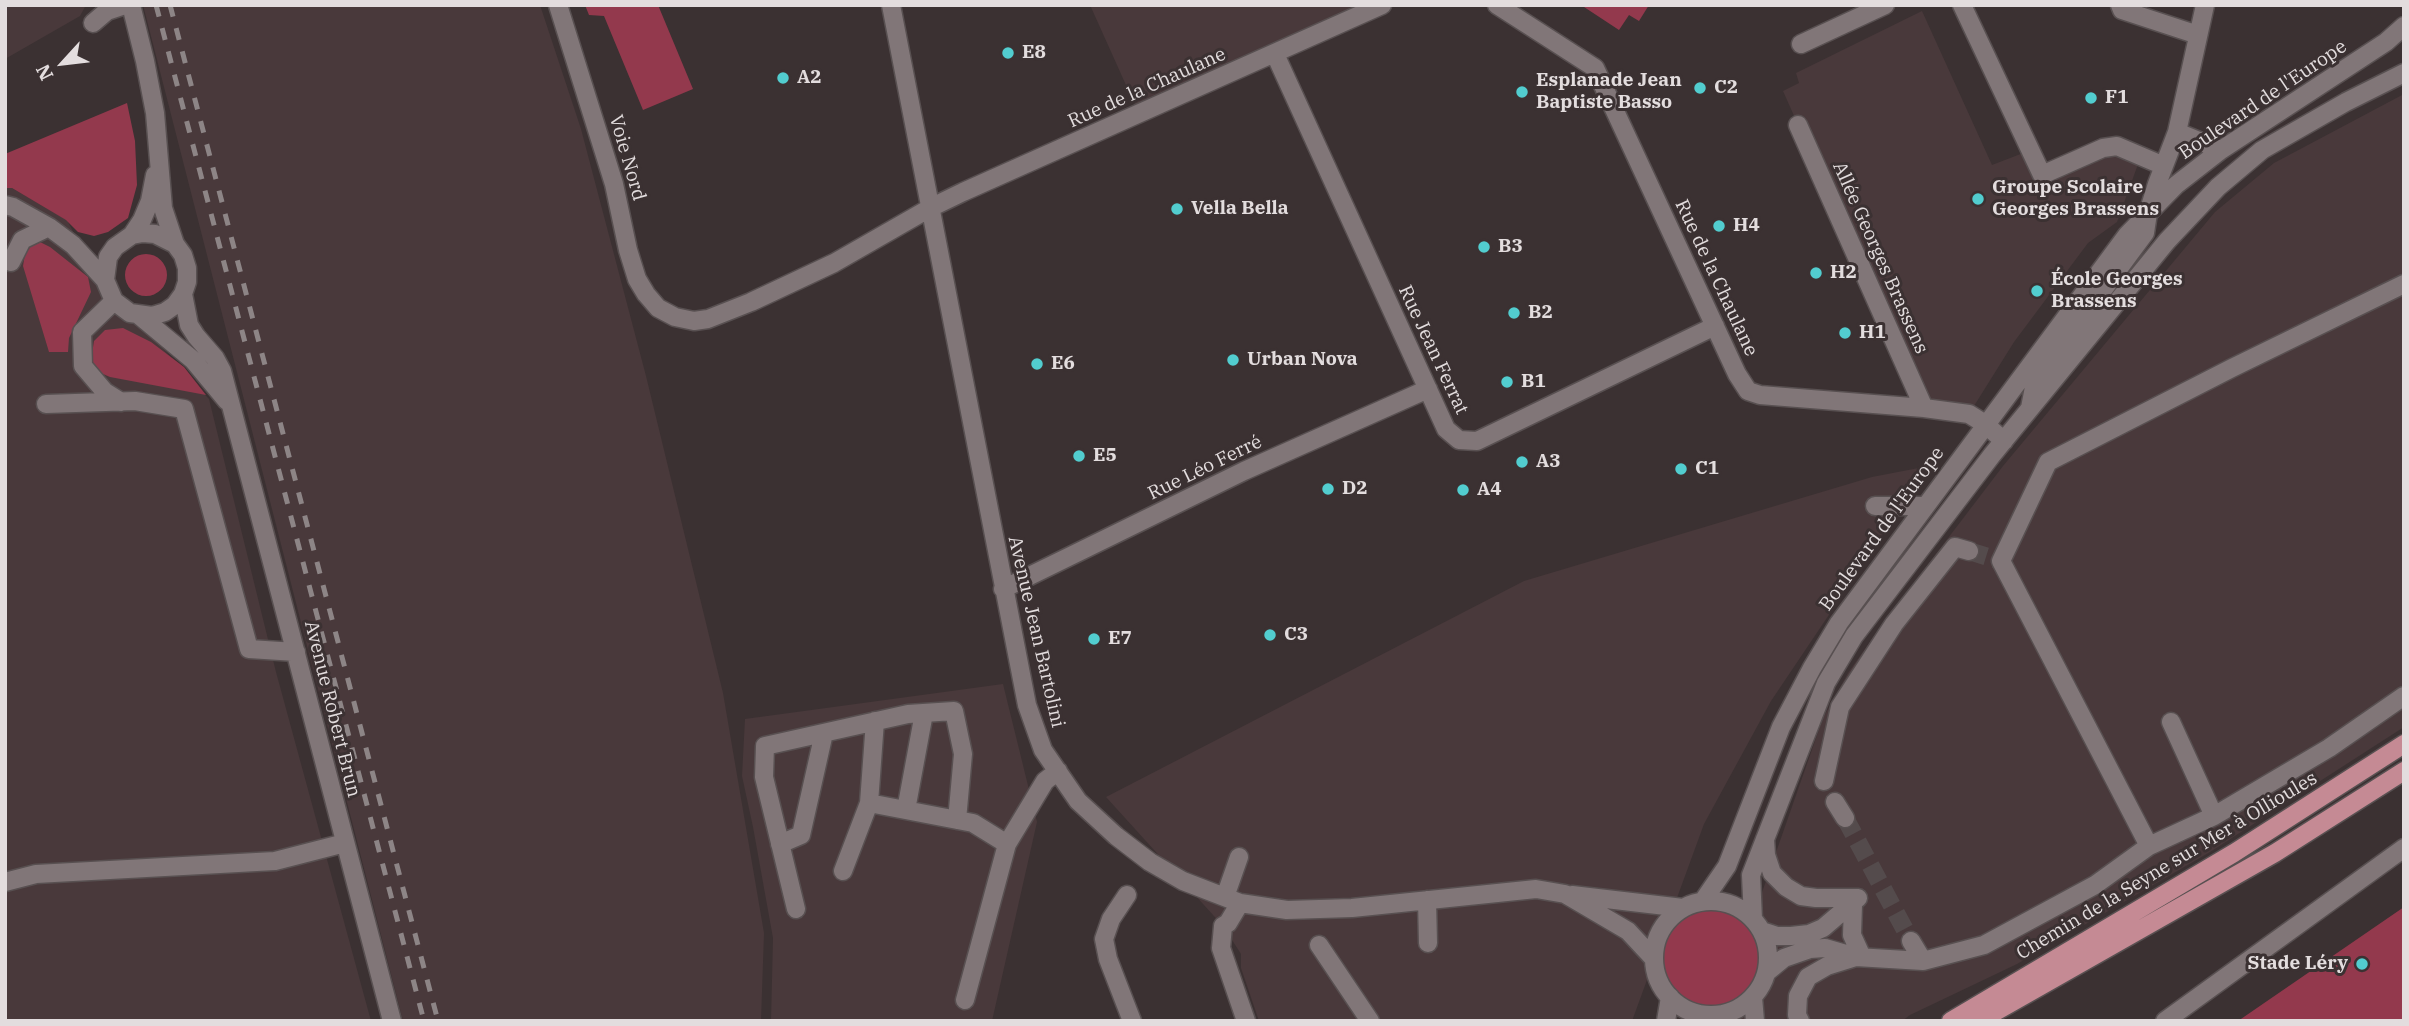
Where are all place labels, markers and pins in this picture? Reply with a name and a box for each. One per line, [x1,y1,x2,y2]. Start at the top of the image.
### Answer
place label: E8 [1022,42,1046,64]
marker: E8 [1000,45,1016,61]
place label: A2 [797,67,822,89]
marker: A2 [775,70,791,86]
place label: Esplanade Jean Baptiste Basso [1536,70,1682,114]
place label: C2 [1714,77,1738,99]
marker: C2 [1692,80,1708,96]
marker: Esplanade Jean Baptiste Basso [1514,84,1530,100]
place label: F1 [2105,87,2129,109]
marker: F1 [2083,90,2099,106]
place label: Groupe Scolaire Georges Brassens [1992,177,2159,221]
marker: Groupe Scolaire Georges Brassens [1970,191,1986,207]
place label: Vella Bella [1191,198,1289,220]
marker: Vella Bella [1169,201,1185,217]
place label: H4 [1733,215,1760,237]
marker: H4 [1711,218,1727,234]
place label: B3 [1498,236,1523,258]
marker: B3 [1476,239,1492,255]
place label: H2 [1830,262,1857,284]
marker: H2 [1808,265,1824,281]
place label: École Georges Brassens [2051,269,2183,313]
marker: École Georges Brassens [2029,283,2045,299]
place label: B2 [1528,302,1553,324]
marker: B2 [1506,305,1522,321]
place label: H1 [1859,322,1886,344]
marker: H1 [1837,325,1853,341]
place label: Urban Nova [1247,349,1358,371]
marker: Urban Nova [1225,352,1241,368]
place label: E6 [1051,353,1075,375]
marker: E6 [1029,356,1045,372]
place label: B1 [1521,371,1546,393]
marker: B1 [1499,374,1515,390]
place label: E5 [1093,445,1117,467]
marker: E5 [1071,448,1087,464]
place label: A3 [1536,451,1561,473]
marker: A3 [1514,454,1530,470]
place label: C1 [1695,458,1719,480]
marker: C1 [1673,461,1689,477]
place label: D2 [1342,478,1368,500]
place label: A4 [1477,479,1502,501]
marker: D2 [1320,481,1336,497]
marker: A4 [1455,482,1471,498]
place label: C3 [1284,624,1308,646]
marker: C3 [1262,627,1278,643]
place label: E7 [1108,628,1132,650]
marker: E7 [1086,631,1102,647]
place label: Stade Léry [2248,953,2348,975]
marker: Stade Léry [2354,956,2370,972]

